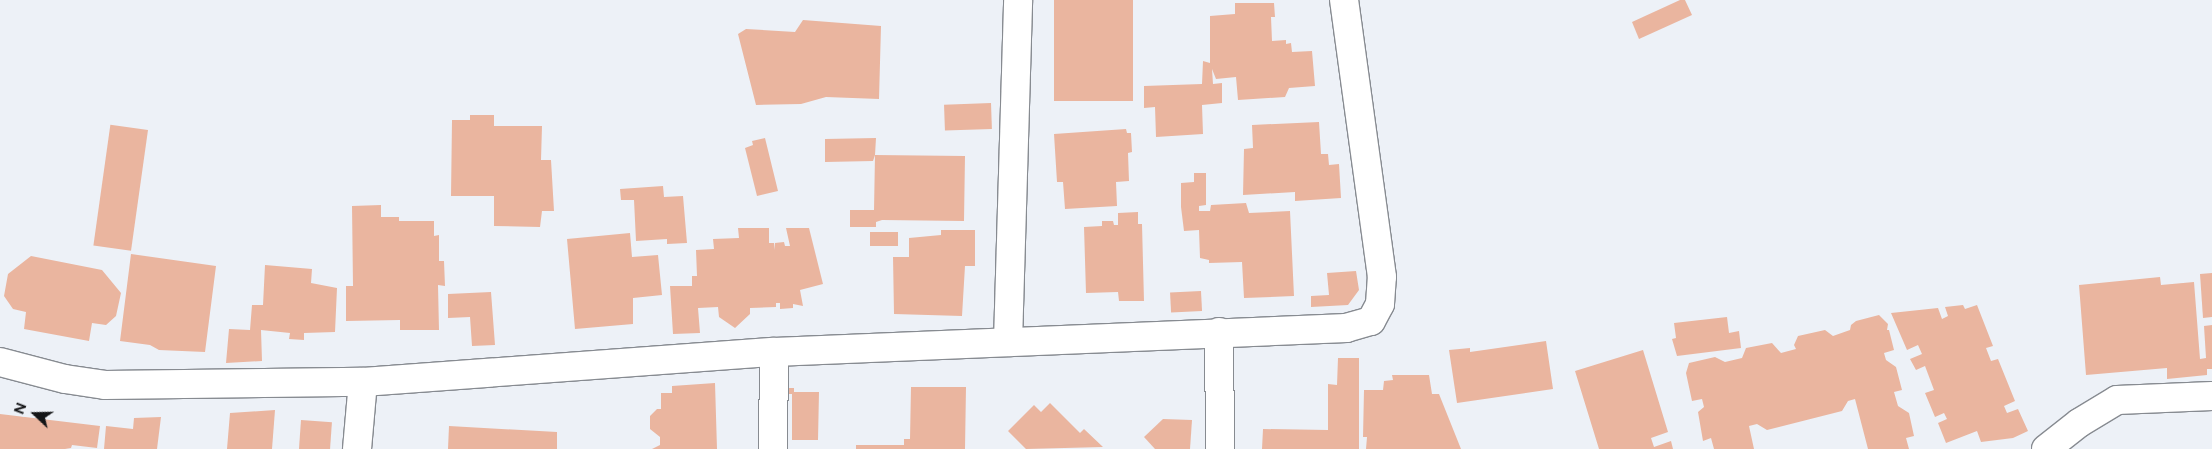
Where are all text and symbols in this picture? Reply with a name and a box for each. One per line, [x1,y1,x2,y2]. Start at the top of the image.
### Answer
north arrow [10,389,60,439]
text: N [11,400,30,417]

